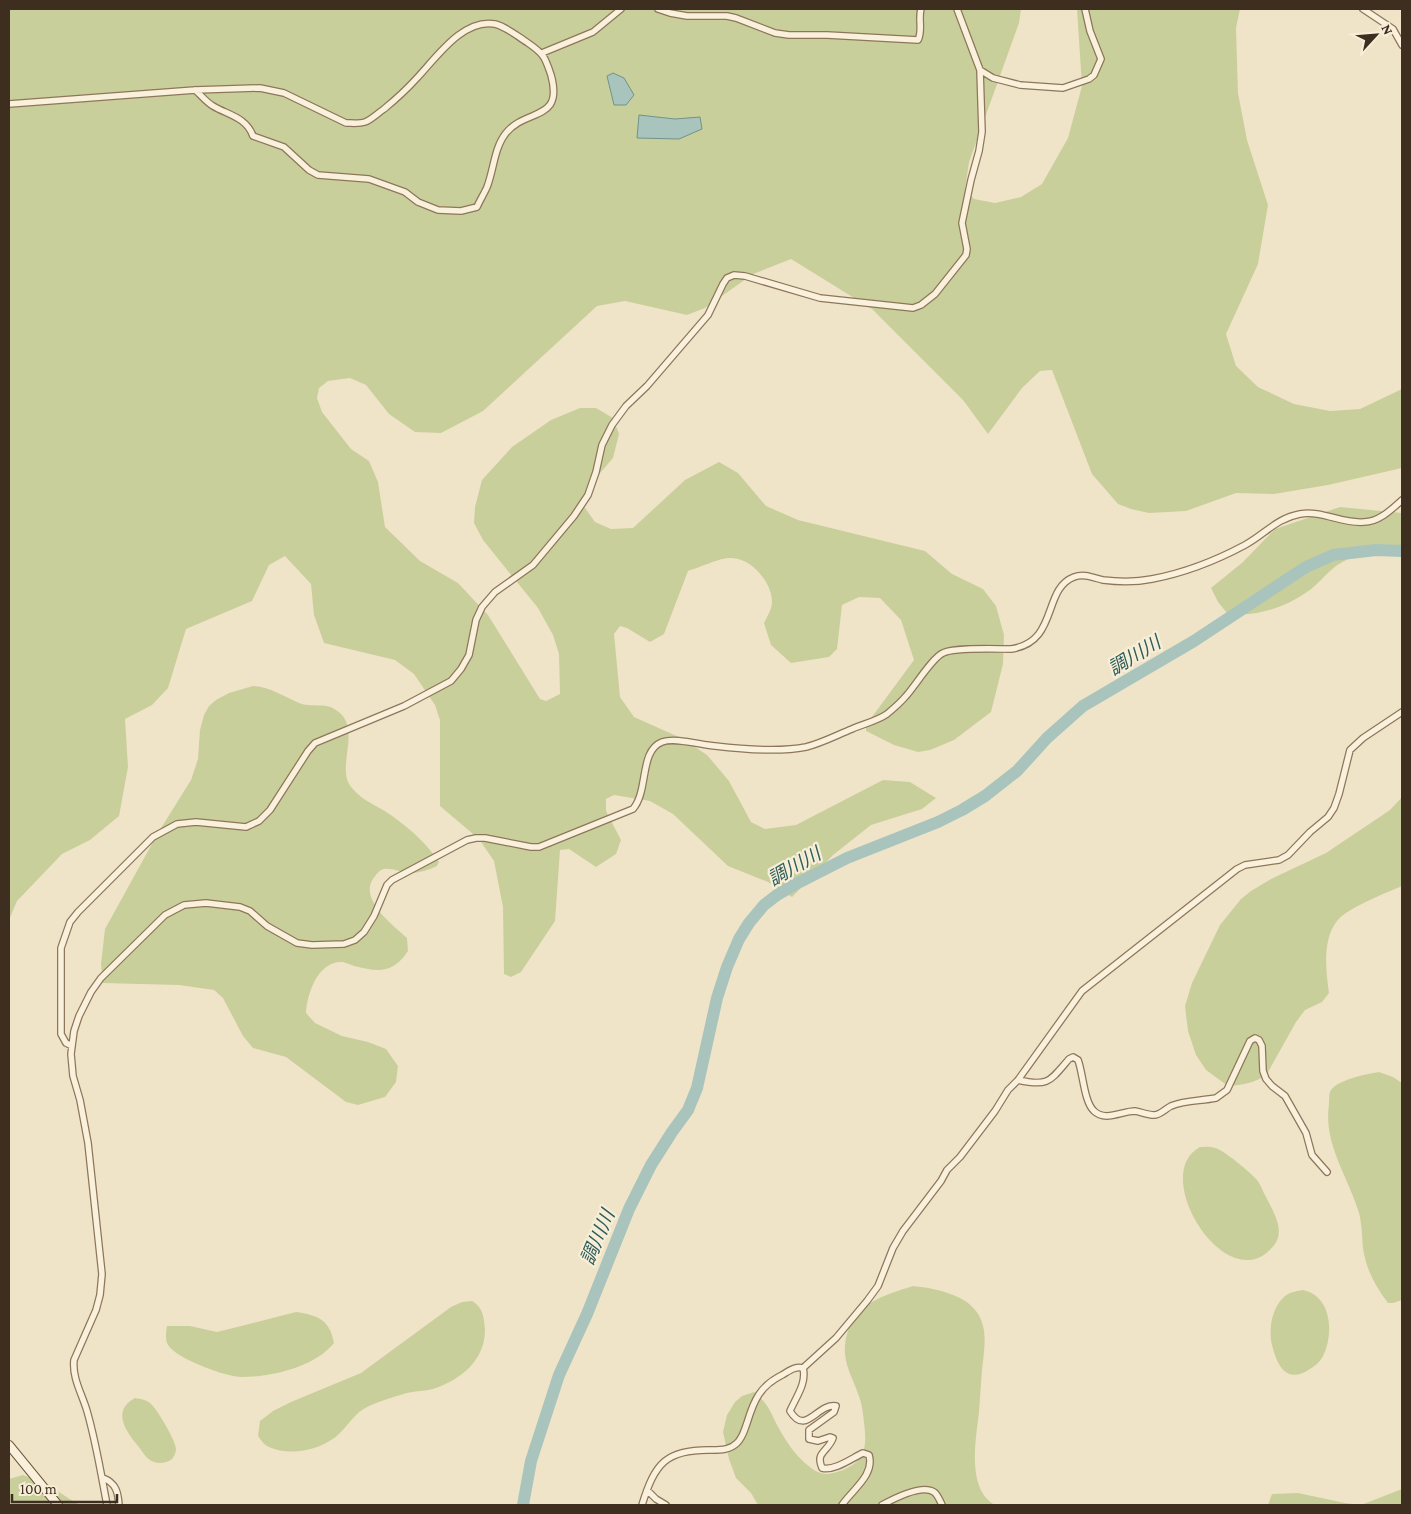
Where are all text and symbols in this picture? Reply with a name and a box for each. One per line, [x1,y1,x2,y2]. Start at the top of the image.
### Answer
north arrow [1351,10,1401,60]
text: N [1378,22,1397,38]
water label: 調川川 [1104,631,1166,679]
water label: 調川川 [764,842,826,890]
water label: 調川川 [577,1205,619,1268]
scale bar [12,1472,118,1504]
text: 100 m [20,1481,57,1497]

